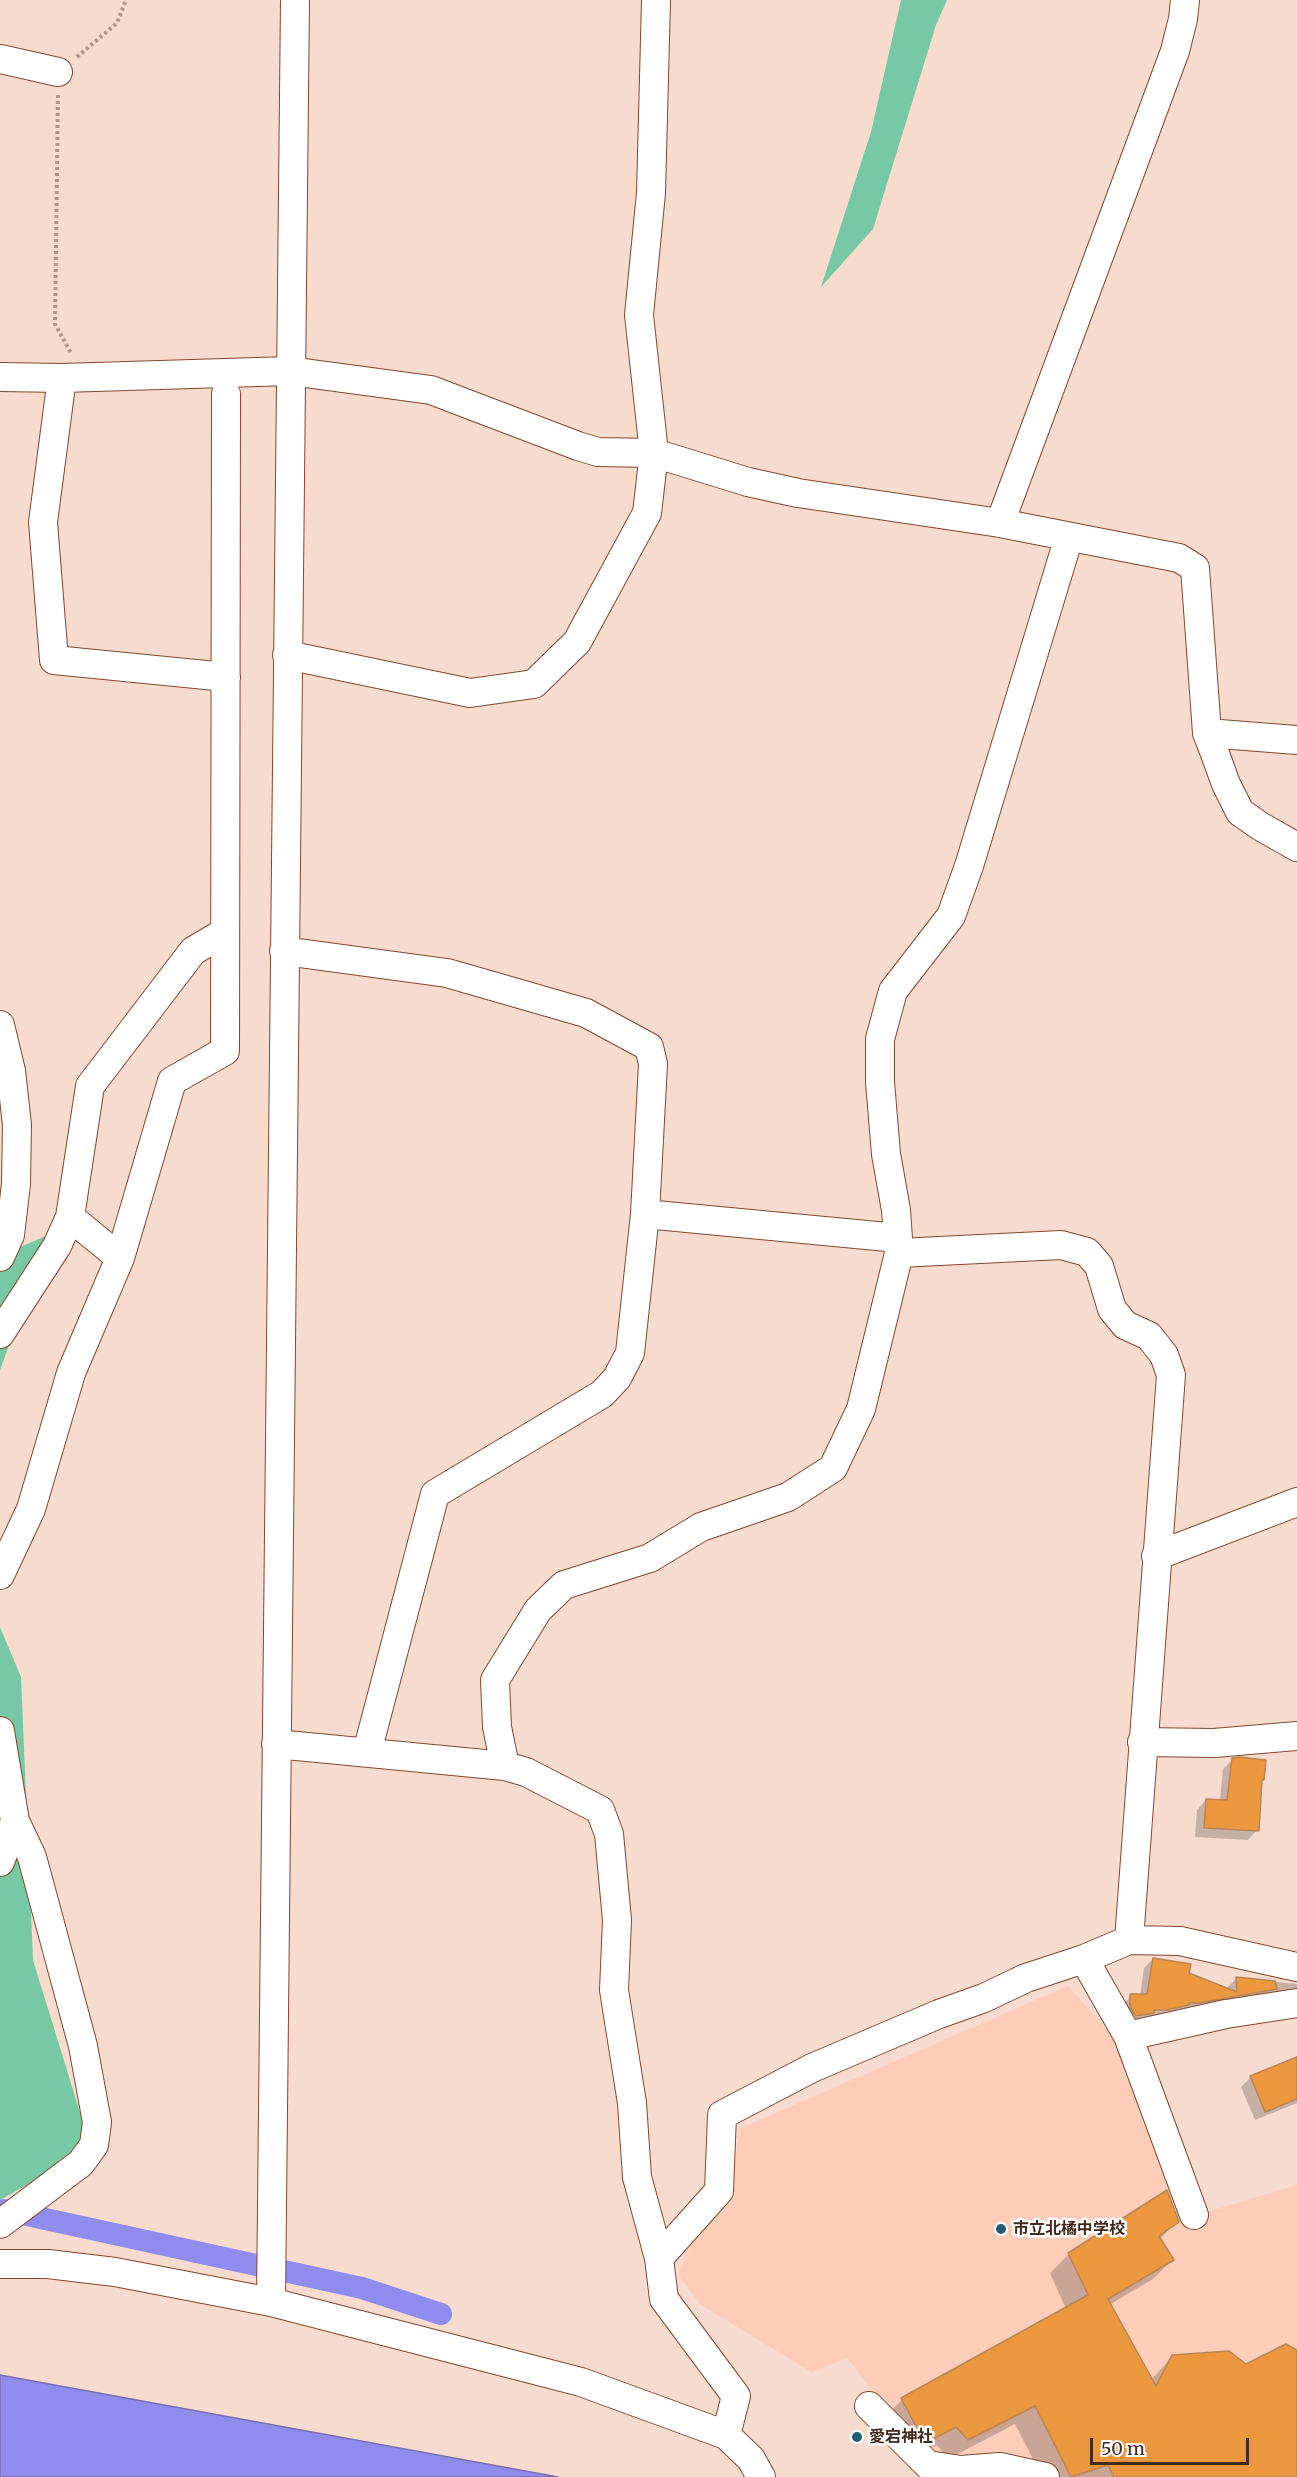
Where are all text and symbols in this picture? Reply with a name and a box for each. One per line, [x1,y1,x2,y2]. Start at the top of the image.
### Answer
place label: 市立北橘中学校 [1013,2219,1125,2239]
marker: 市立北橘中学校 [994,2222,1008,2236]
scale bar [1093,2426,1252,2464]
place label: 愛宕神社 [869,2427,933,2447]
marker: 愛宕神社 [850,2430,864,2444]
text: 50 m [1101,2437,1145,2460]

